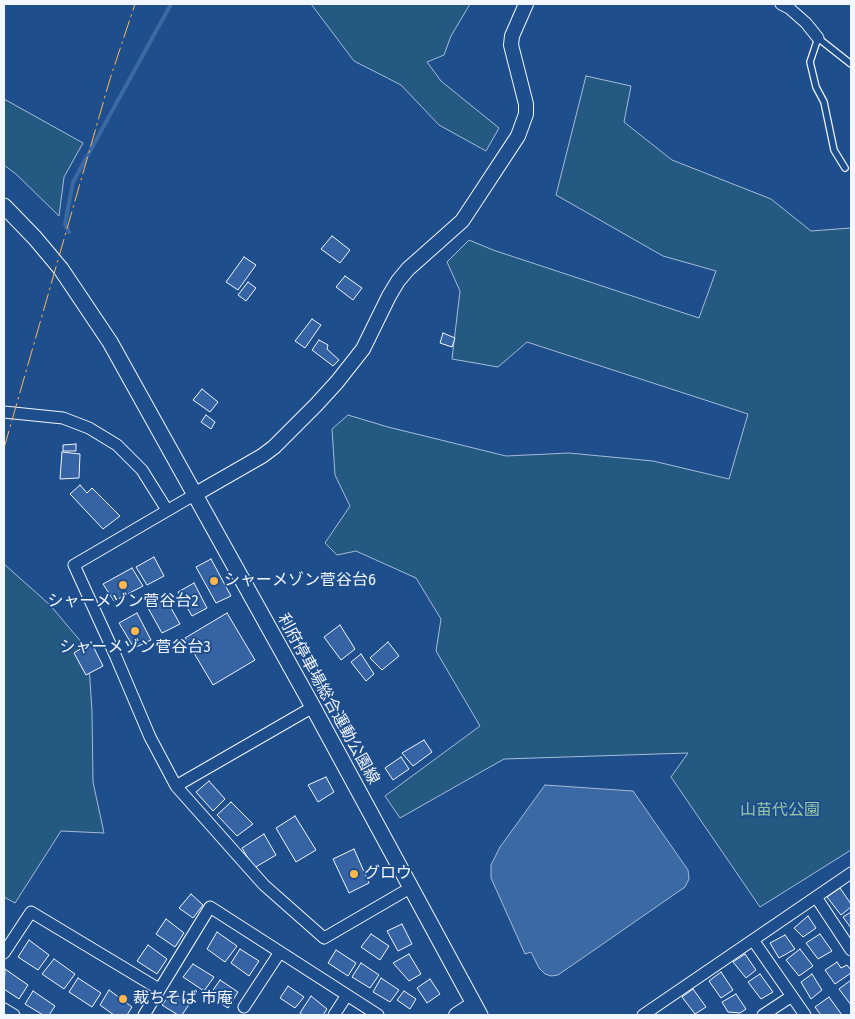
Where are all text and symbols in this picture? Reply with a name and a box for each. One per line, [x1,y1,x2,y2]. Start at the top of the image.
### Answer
place label: シャーメゾン菅谷台6 [224,571,376,591]
marker: シャーメゾン菅谷台6 [208,575,220,587]
marker: シャーメゾン菅谷台2 [117,579,129,591]
place label: シャーメゾン菅谷台2 [47,592,199,612]
street label: 利府停車場総合運動公園線 [273,610,383,788]
marker: シャーメゾン菅谷台3 [129,625,141,637]
place label: シャーメゾン菅谷台3 [59,638,211,658]
park label: 山苗代公園 [740,801,820,821]
place label: グロウ [364,864,412,884]
marker: グロウ [348,868,360,880]
place label: 裁ちそば 市庵 [133,989,233,1009]
marker: 裁ちそば 市庵 [117,993,129,1005]

